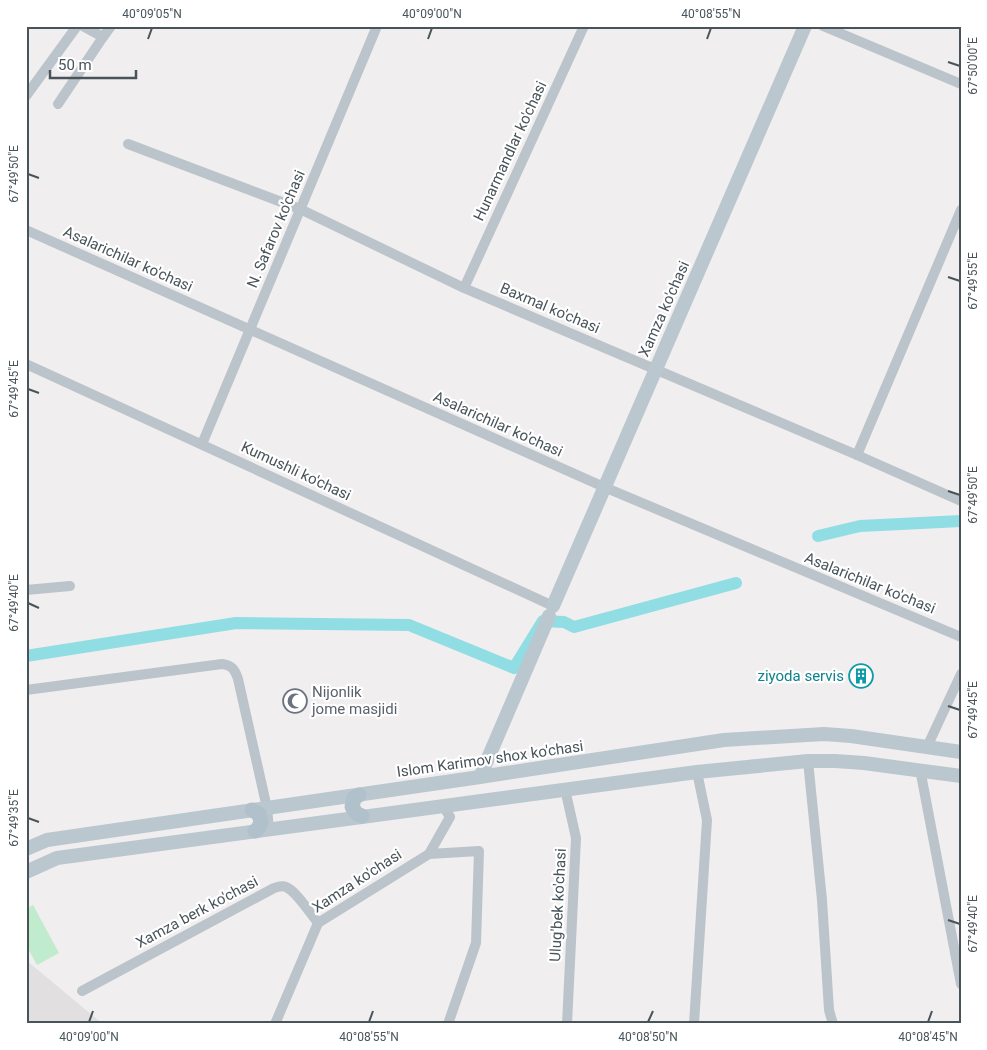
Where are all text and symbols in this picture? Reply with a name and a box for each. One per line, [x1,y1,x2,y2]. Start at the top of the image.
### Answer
text: 40°09'05"N [122,7,182,21]
text: 40°09'00"N [402,7,462,21]
text: 40°08'55"N [681,7,741,21]
text: 67°50'00"E [966,37,980,95]
scale bar [50,48,136,80]
text: 50 m [58,56,92,74]
street label: Hunarmandlar ko'chasi [470,78,550,224]
text: 67°49'50"E [7,145,21,203]
street label: N. Safarov ko'chasi [243,167,309,291]
street label: Asalarichilar ko'chasi [61,222,195,296]
text: 67°49'55"E [966,252,980,310]
street label: Xamza ko'chasi [635,258,693,360]
street label: Baxmal ko'chasi [497,279,603,337]
text: 67°49'45"E [7,360,21,418]
street label: Asalarichilar ko'chasi [431,387,565,461]
street label: Kumushli ko'chasi [238,438,354,504]
text: 67°49'50"E [966,466,980,524]
street label: Asalarichilar ko'chasi [802,549,938,617]
text: 67°49'40"E [7,574,21,632]
building icon: ziyoda servis [848,663,874,689]
place label: ziyoda servis [757,667,844,685]
text: 67°49'45"E [966,681,980,739]
place label: Nijonlik jome masjidi [311,683,397,718]
mosque icon: Nijonlik jome masjidi [282,688,308,714]
street label: Islom Karimov shox ko'chasi [395,737,585,781]
text: 67°49'35"E [7,789,21,847]
street label: Xamza ko'chasi [309,845,405,917]
street label: Ulug'bek ko'chasi [546,848,570,962]
street label: Xamza berk ko'chasi [133,872,261,952]
text: 67°49'40"E [966,895,980,953]
text: 40°09'00"N [59,1030,119,1044]
text: 40°08'55"N [339,1030,399,1044]
text: 40°08'50"N [618,1030,678,1044]
text: 40°08'45"N [898,1030,958,1044]

